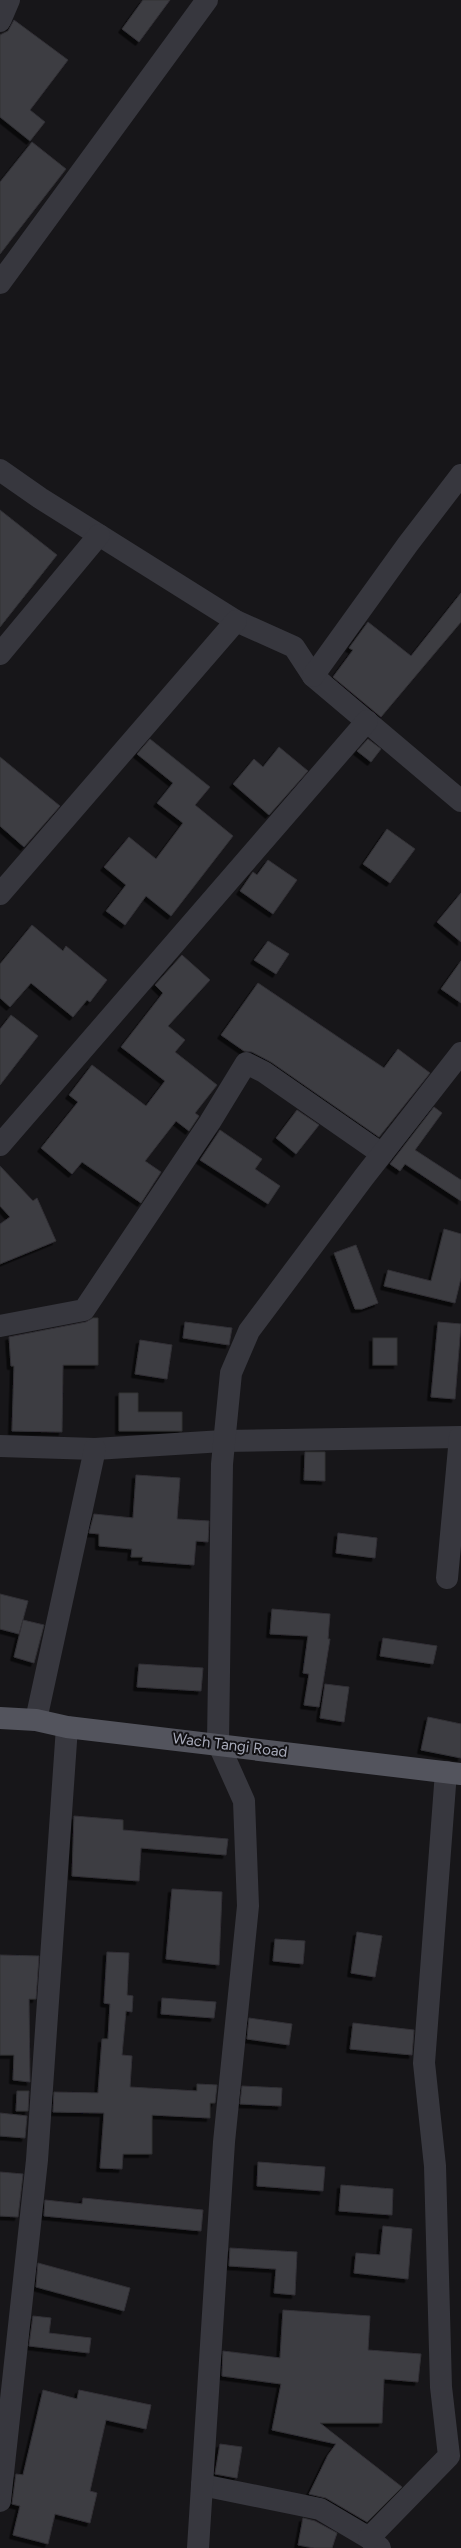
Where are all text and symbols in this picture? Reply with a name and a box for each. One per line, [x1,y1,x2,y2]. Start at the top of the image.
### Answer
street label: Wach Tangi Road [172,1729,288,1761]

